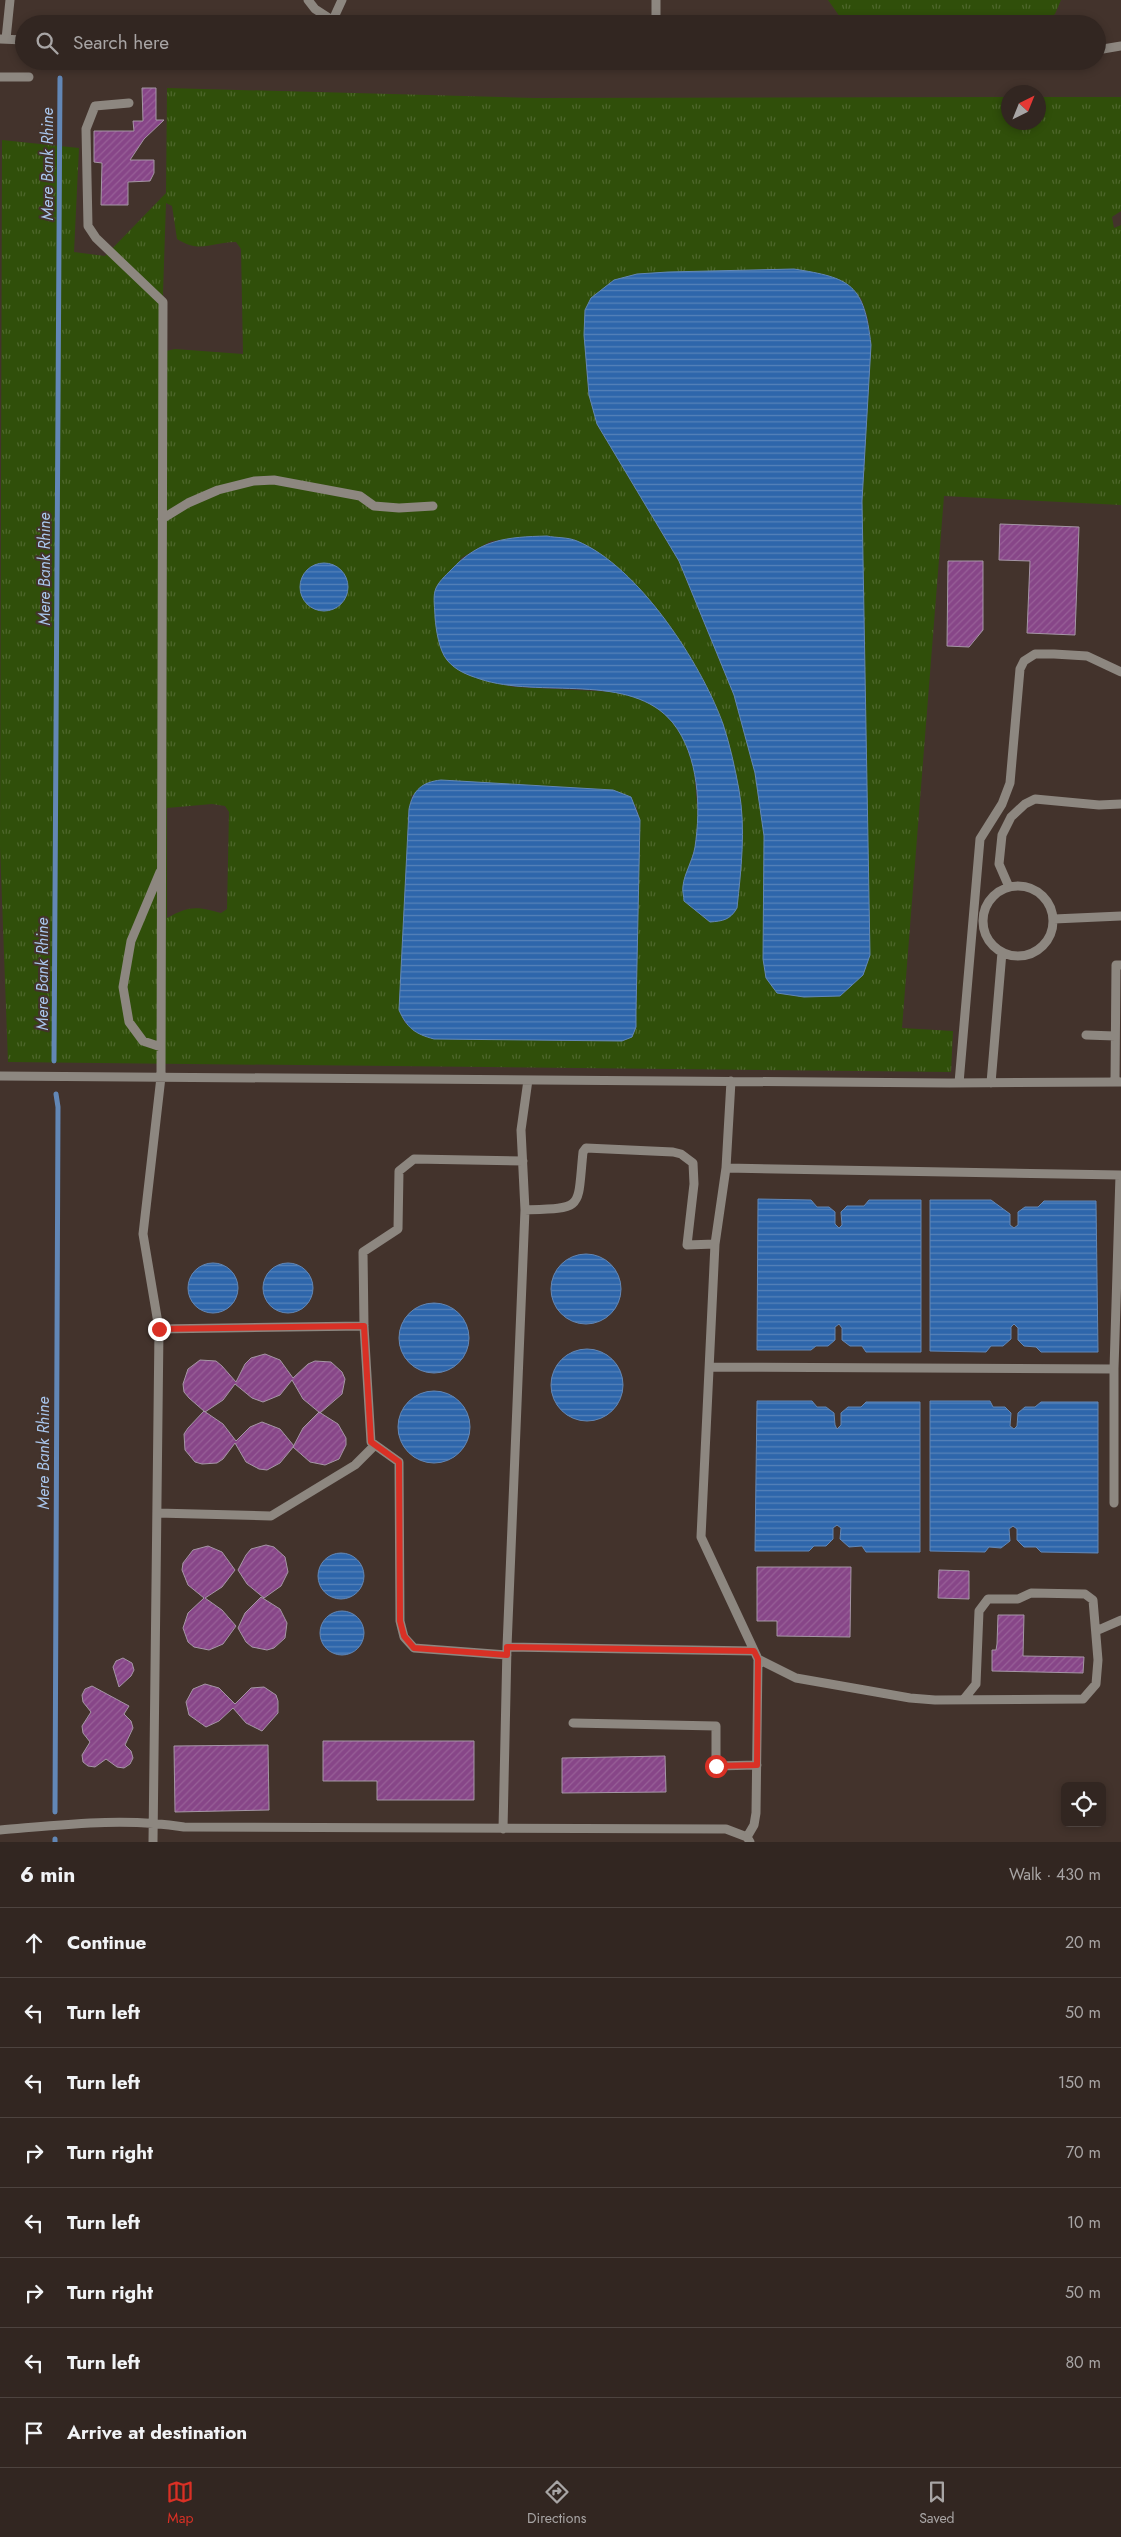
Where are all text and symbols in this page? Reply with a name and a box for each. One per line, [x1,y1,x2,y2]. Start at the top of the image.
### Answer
search box [15,15,1106,70]
icon: search [33,29,61,57]
text: Search here [73,29,169,56]
north arrow [1001,85,1046,130]
water label: Mere Bank Rhine [36,108,59,220]
water label: Mere Bank Rhine [33,513,56,625]
water label: Mere Bank Rhine [31,918,54,1030]
route end [148,1318,171,1341]
water label: Mere Bank Rhine [32,1397,55,1509]
route start [705,1755,728,1778]
map controls [1061,1782,1106,1827]
button: locate [1061,1782,1106,1827]
text: 6 min [20,1860,75,1890]
text: Walk · 430 m [1009,1863,1101,1886]
icon: ahead [20,1929,48,1957]
text: Continue [67,1929,146,1956]
text: 20 m [1065,1931,1101,1954]
icon: left [20,1999,48,2027]
text: Turn left [67,1999,140,2026]
text: 50 m [1065,2001,1101,2024]
icon: left [20,2069,48,2097]
text: Turn left [67,2069,140,2096]
text: 150 m [1058,2071,1101,2094]
icon: right [20,2139,48,2167]
text: Turn right [67,2139,153,2166]
text: 70 m [1066,2141,1101,2164]
icon: left [20,2209,48,2237]
text: Turn left [67,2209,140,2236]
text: 10 m [1067,2211,1101,2234]
icon: right [20,2279,48,2307]
text: Turn right [67,2279,153,2306]
text: 50 m [1065,2281,1101,2304]
icon: left [20,2349,48,2377]
text: Turn left [67,2349,140,2376]
text: 80 m [1065,2351,1101,2374]
icon: arrive [20,2419,48,2447]
text: Arrive at destination [67,2419,247,2446]
tab: Map [166,2478,194,2528]
tab: Directions [527,2478,586,2528]
tab: Saved [919,2478,955,2528]

